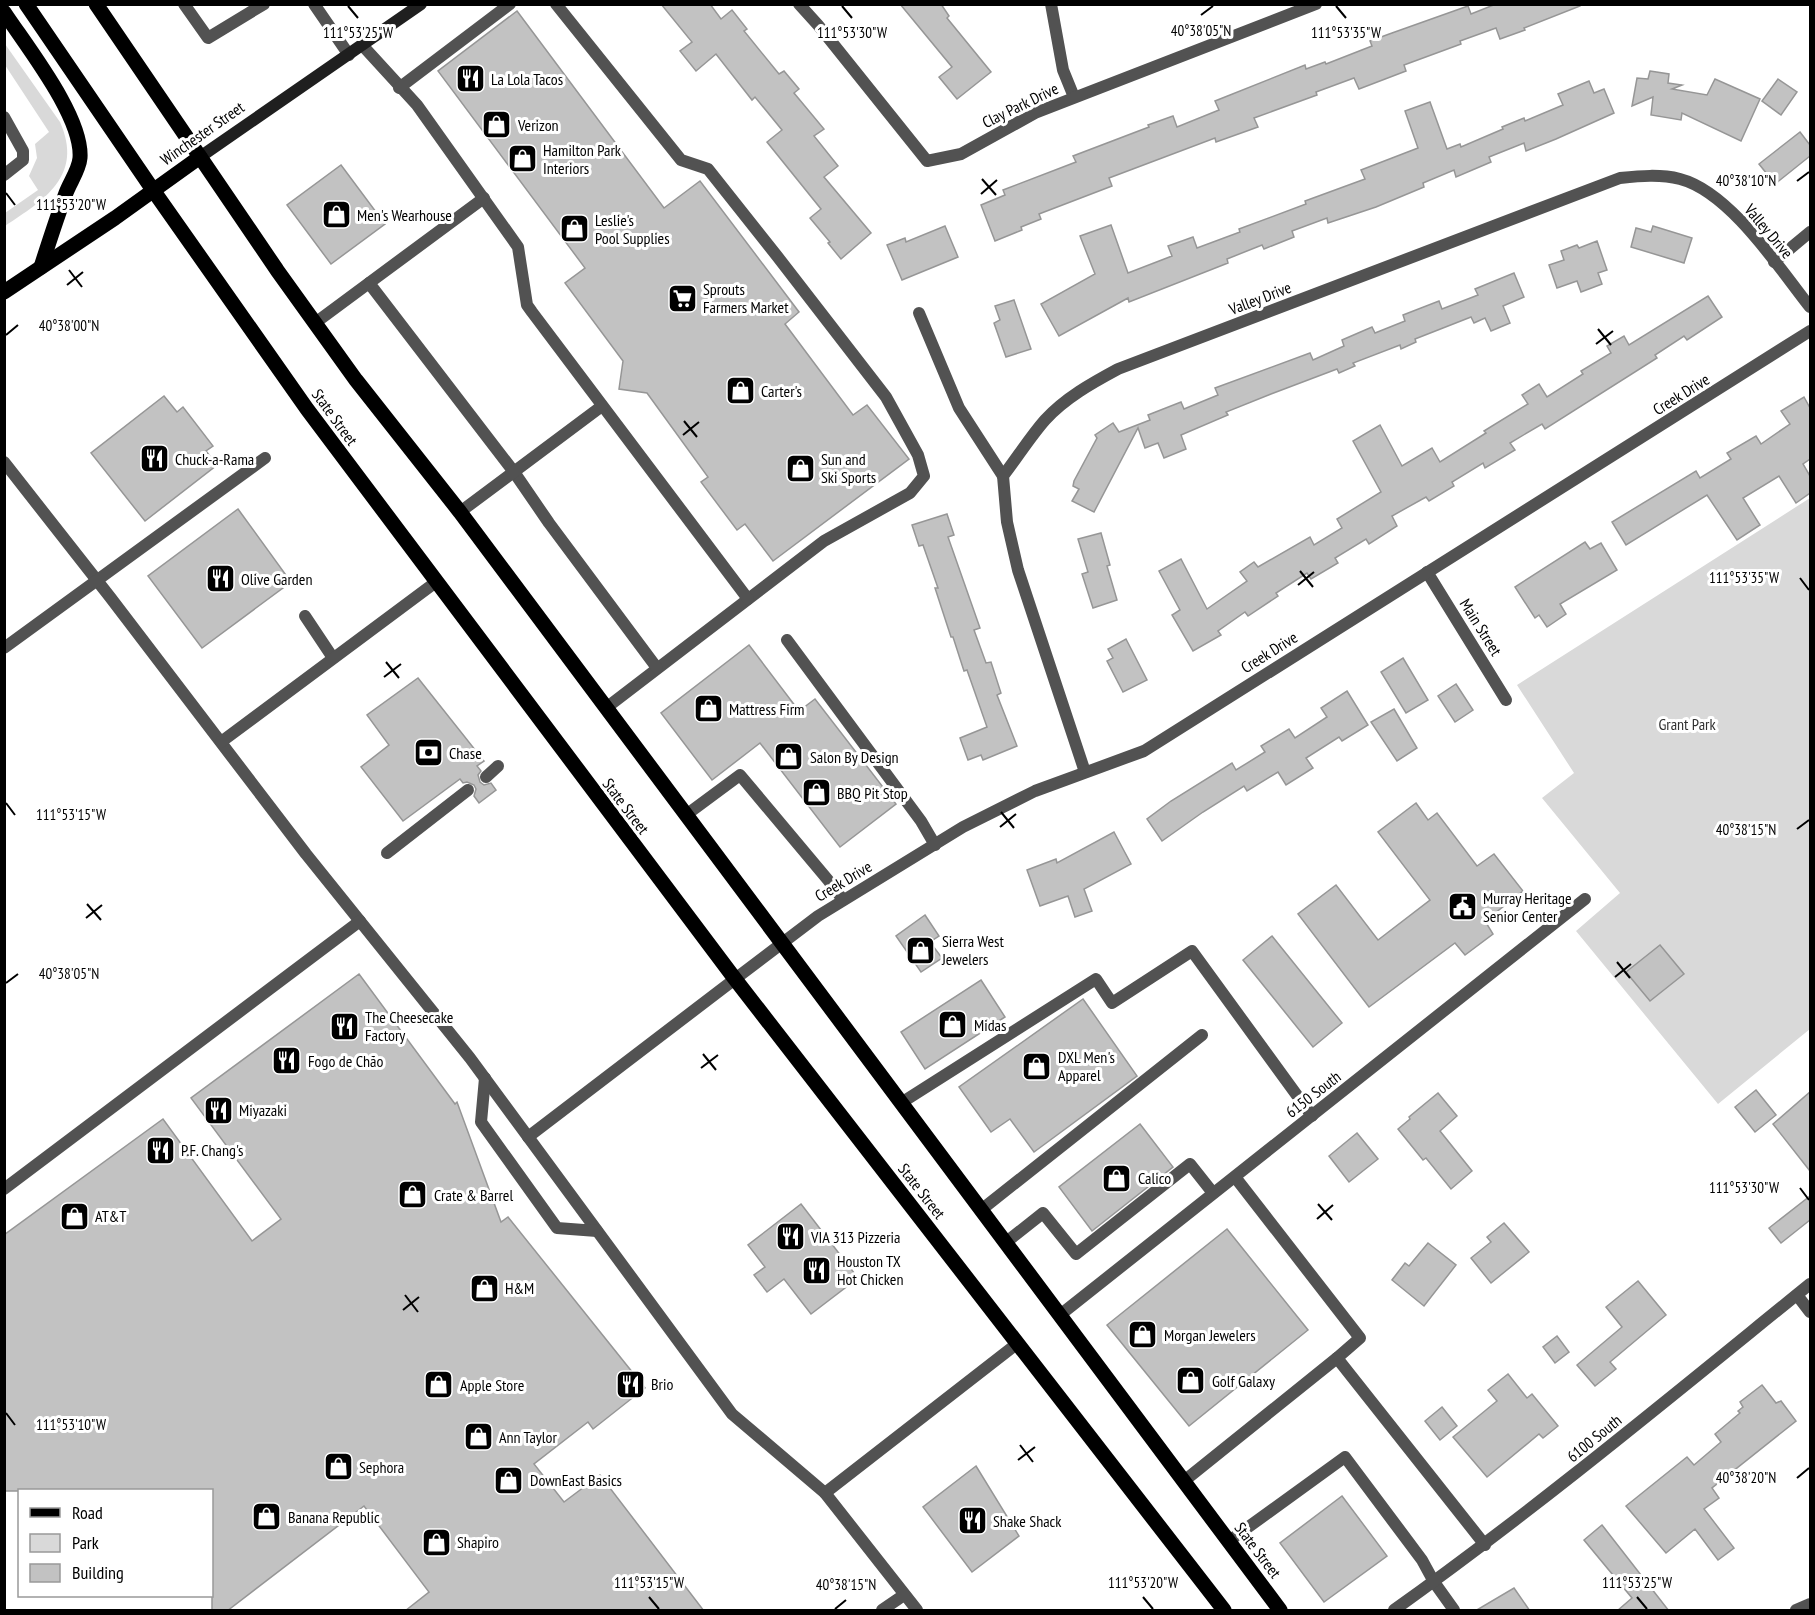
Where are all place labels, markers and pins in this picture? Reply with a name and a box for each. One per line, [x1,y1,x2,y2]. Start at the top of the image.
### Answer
restaurant icon: La Lola Tacos [454,63,486,95]
place label: La Lola Tacos [491,69,563,89]
shop icon: Verizon [481,109,513,141]
place label: Verizon [517,115,559,135]
place label: Hamilton Park Interiors [543,140,622,178]
shop icon: Hamilton Park Interiors [506,143,538,175]
shop icon: Men's Wearhouse [320,199,352,231]
place label: Men's Wearhouse [357,205,452,225]
place label: Leslie's Pool Supplies [595,210,670,248]
shop icon: Leslie's Pool Supplies [558,213,590,245]
place label: Sprouts Farmers Market [703,279,789,317]
supermarket icon: Sprouts Farmers Market [666,282,698,314]
shop icon: Carter's [724,375,756,407]
place label: Carter's [761,381,802,401]
restaurant icon: Chuck-a-Rama [138,443,170,475]
place label: Chuck-a-Rama [175,449,254,469]
place label: Sun and Ski Sports [821,449,876,487]
shop icon: Sun and Ski Sports [784,452,816,484]
restaurant icon: Olive Garden [204,563,236,595]
place label: Olive Garden [241,569,312,589]
shop icon: Mattress Firm [692,693,724,725]
place label: Mattress Firm [729,699,804,719]
bank icon: Chase [412,737,444,769]
shop icon: Salon By Design [773,741,805,773]
place label: Chase [449,743,482,763]
place label: Salon By Design [810,747,899,767]
shop icon: BBQ Pit Stop [800,777,832,809]
place label: BBQ Pit Stop [837,783,908,803]
place label: Murray Heritage Senior Center [1483,888,1572,926]
public building icon: Murray Heritage Senior Center [1446,891,1478,923]
place label: Sierra West Jewelers [941,931,1004,969]
shop icon: Sierra West Jewelers [905,934,937,966]
place label: The Cheesecake Factory [365,1007,453,1045]
shop icon: Midas [937,1009,969,1041]
restaurant icon: The Cheesecake Factory [328,1010,360,1042]
place label: Midas [974,1015,1006,1035]
restaurant icon: Fogo de Chão [271,1045,303,1077]
place label: DXL Men's Apparel [1058,1047,1115,1085]
shop icon: DXL Men's Apparel [1021,1050,1053,1082]
place label: Fogo de Chão [308,1051,383,1071]
restaurant icon: Miyazaki [202,1094,234,1126]
place label: Miyazaki [239,1100,287,1120]
restaurant icon: P.F. Chang's [144,1134,176,1166]
place label: P.F. Chang's [181,1140,243,1160]
shop icon: Calico [1101,1162,1133,1194]
place label: Calico [1138,1168,1171,1188]
shop icon: Crate & Barrel [397,1179,429,1211]
place label: Crate & Barrel [434,1185,513,1205]
shop icon: AT&T [58,1200,90,1232]
place label: AT&T [95,1206,127,1226]
restaurant icon: VIA 313 Pizzeria [774,1221,806,1253]
place label: VIA 313 Pizzeria [810,1227,900,1247]
place label: Houston TX Hot Chicken [837,1251,904,1289]
restaurant icon: Houston TX Hot Chicken [800,1254,832,1286]
shop icon: H&M [468,1272,500,1304]
place label: H&M [505,1278,534,1298]
shop icon: Morgan Jewelers [1127,1319,1159,1351]
place label: Morgan Jewelers [1164,1325,1256,1345]
shop icon: Golf Galaxy [1175,1365,1207,1397]
restaurant icon: Brio [614,1368,646,1400]
shop icon: Apple Store [423,1369,455,1401]
place label: Golf Galaxy [1212,1371,1275,1391]
place label: Brio [651,1374,673,1394]
place label: Apple Store [460,1375,524,1395]
shop icon: Ann Taylor [462,1421,494,1453]
place label: Ann Taylor [499,1427,557,1447]
shop icon: Sephora [322,1451,354,1483]
place label: Sephora [359,1457,404,1477]
shop icon: DownEast Basics [493,1464,525,1496]
place label: DownEast Basics [530,1470,622,1490]
shop icon: Banana Republic [251,1501,283,1533]
restaurant icon: Shake Shack [956,1505,988,1537]
place label: Banana Republic [288,1507,380,1527]
place label: Shake Shack [993,1511,1062,1531]
shop icon: Shapiro [420,1526,452,1558]
place label: Shapiro [457,1532,499,1552]

